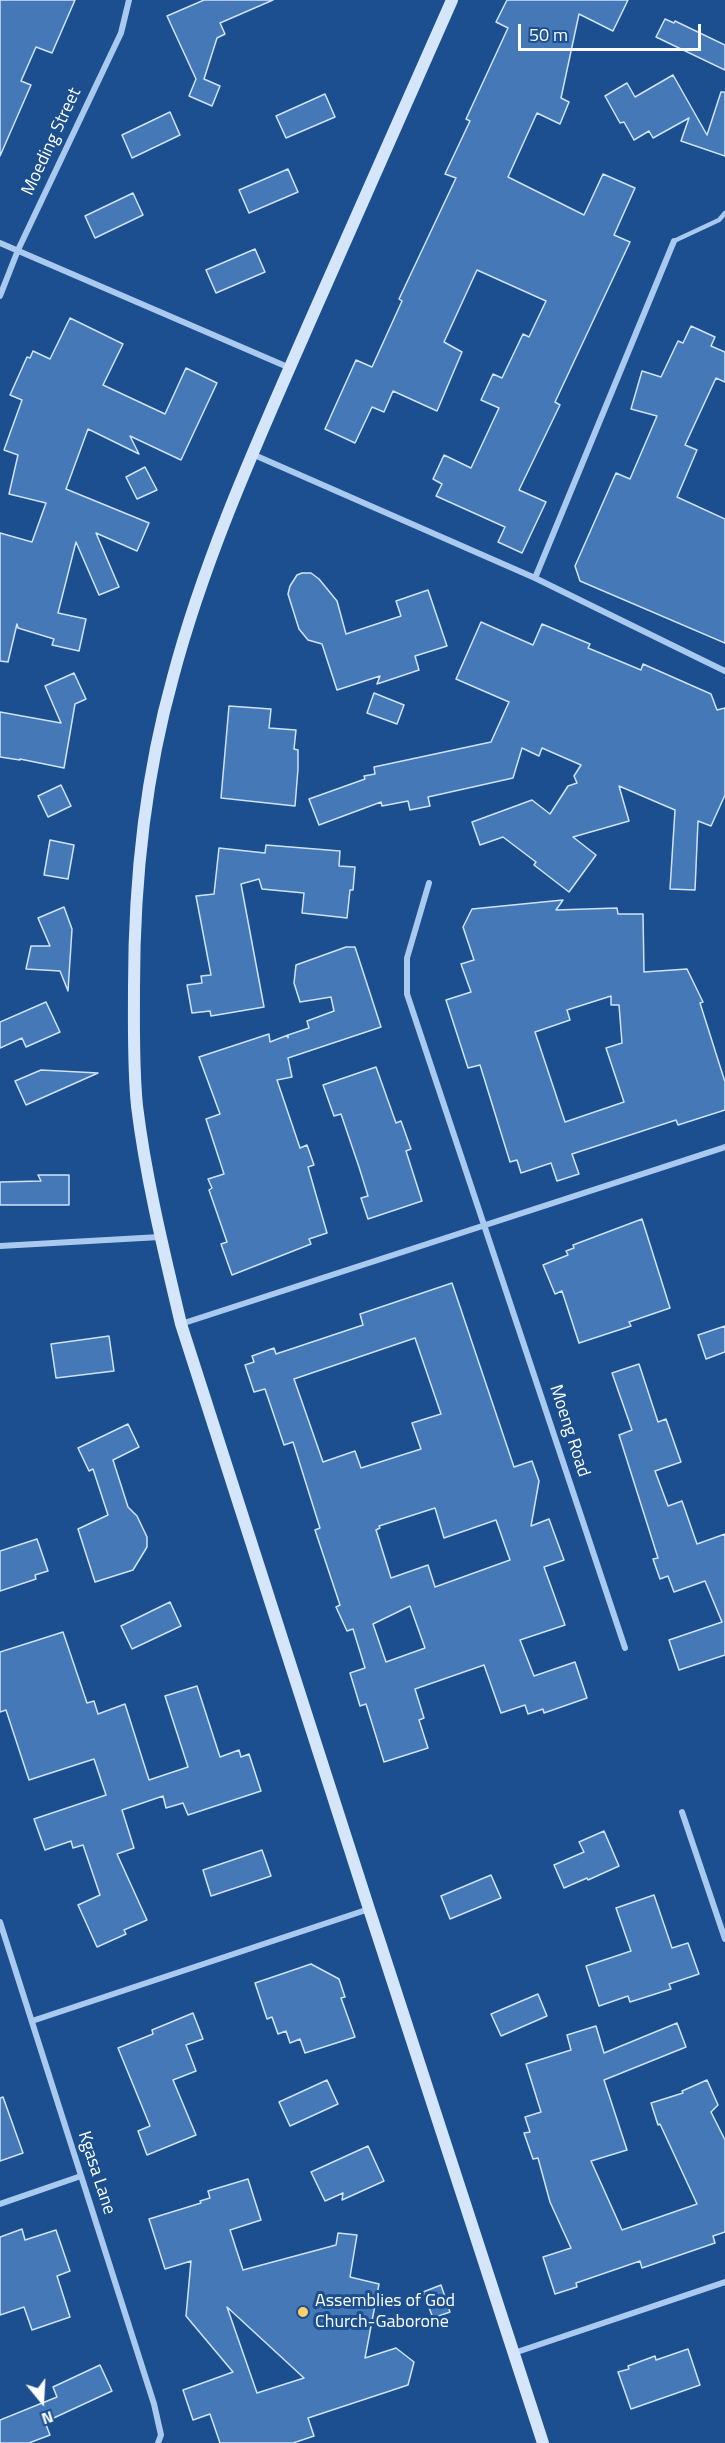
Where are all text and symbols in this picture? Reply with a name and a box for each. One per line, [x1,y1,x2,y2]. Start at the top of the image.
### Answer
scale bar [521,12,704,50]
text: 50 m [529,21,568,48]
street label: Moeding Street [18,85,86,199]
street label: Moeng Road [544,1382,594,1480]
street label: Kgasa Lane [72,2129,120,2217]
place label: Assemblies of God Church-Gaborone [315,2291,455,2334]
marker: Assemblies of God Church-Gaborone [296,2305,310,2319]
north arrow [12,2371,72,2431]
text: N [39,2405,57,2431]

